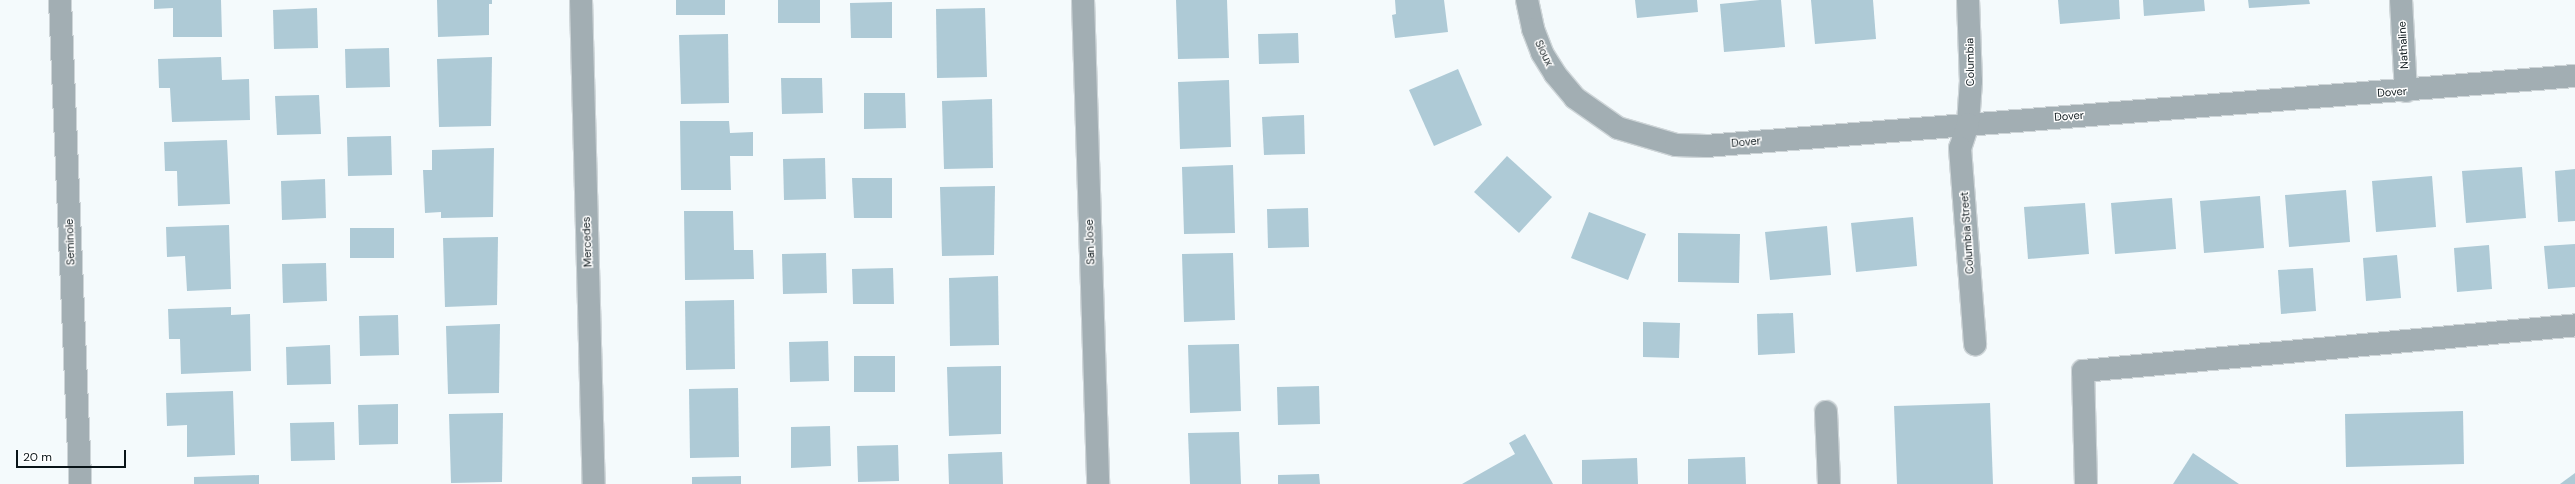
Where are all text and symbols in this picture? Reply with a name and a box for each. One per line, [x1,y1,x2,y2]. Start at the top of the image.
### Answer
street label: Nathaline [2395,21,2411,69]
street label: Sioux [1532,38,1556,68]
street label: Columbia [1963,38,1977,86]
street label: Dover [2377,84,2407,100]
street label: Dover [2054,108,2084,124]
street label: Dover [1731,134,1761,150]
street label: Columbia Street [1958,191,1976,275]
street label: Mercedes [580,217,594,267]
street label: Seminole [63,218,77,266]
street label: San Jose [1083,219,1097,265]
scale bar [18,442,128,468]
text: 20 m [23,449,52,465]

